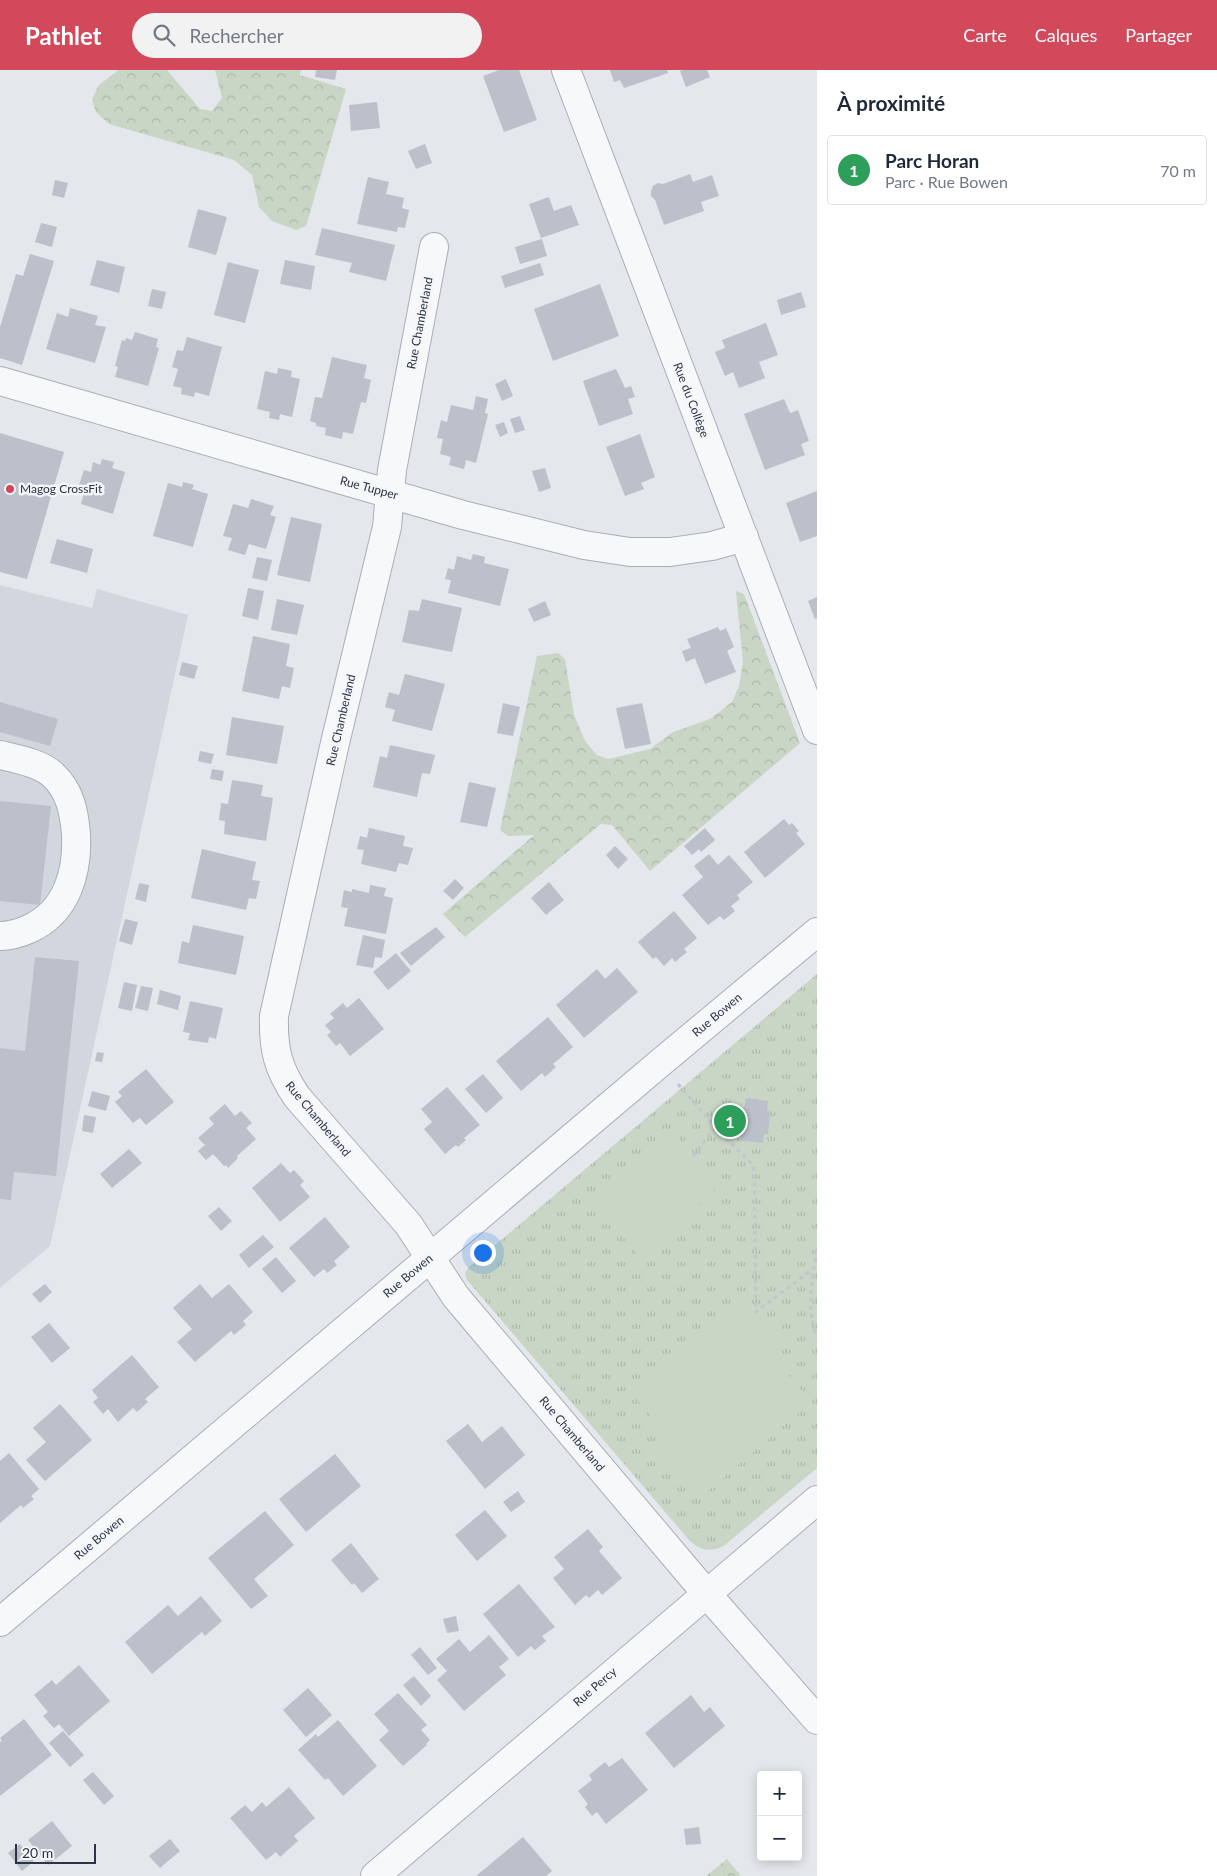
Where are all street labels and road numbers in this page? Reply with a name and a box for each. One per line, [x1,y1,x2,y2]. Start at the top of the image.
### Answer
street label: Rue Chamberland [403,276,436,370]
street label: Rue du Collège [670,360,713,439]
street label: Rue Tupper [338,473,401,503]
street label: Rue Chamberland [323,673,358,767]
street label: Rue Bowen [689,990,745,1040]
street label: Rue Chamberland [283,1078,354,1159]
street label: Rue Bowen [380,1251,436,1301]
street label: Rue Chamberland [537,1393,608,1474]
street label: Rue Bowen [71,1513,127,1563]
street label: Rue Percy [570,1663,620,1710]

